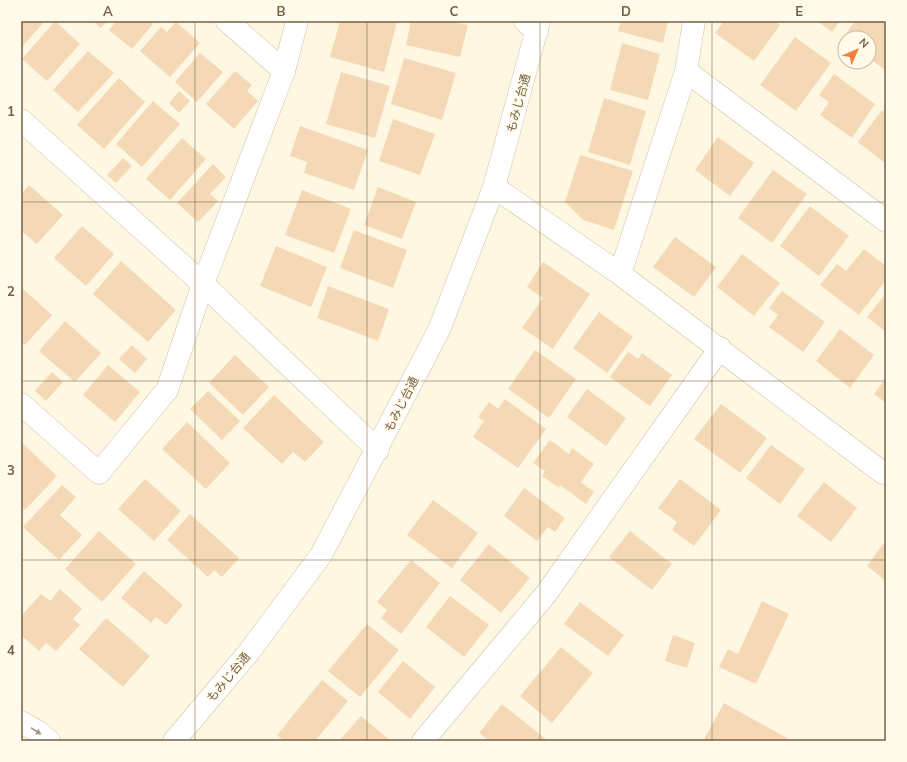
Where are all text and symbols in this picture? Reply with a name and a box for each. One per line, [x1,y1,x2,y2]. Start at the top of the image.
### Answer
text: A [103,3,113,19]
text: B [277,3,286,19]
text: C [450,3,459,19]
text: D [621,3,631,19]
text: E [795,3,803,19]
north arrow [837,30,877,70]
text: N [856,35,872,51]
street label: もみじ台通 [503,72,533,134]
text: 1 [7,103,15,119]
text: 2 [7,283,15,299]
street label: もみじ台通 [381,374,421,434]
text: 3 [7,462,15,478]
text: 4 [7,642,15,658]
street label: もみじ台通 [203,649,253,705]
one-way arrow [30,727,41,735]

